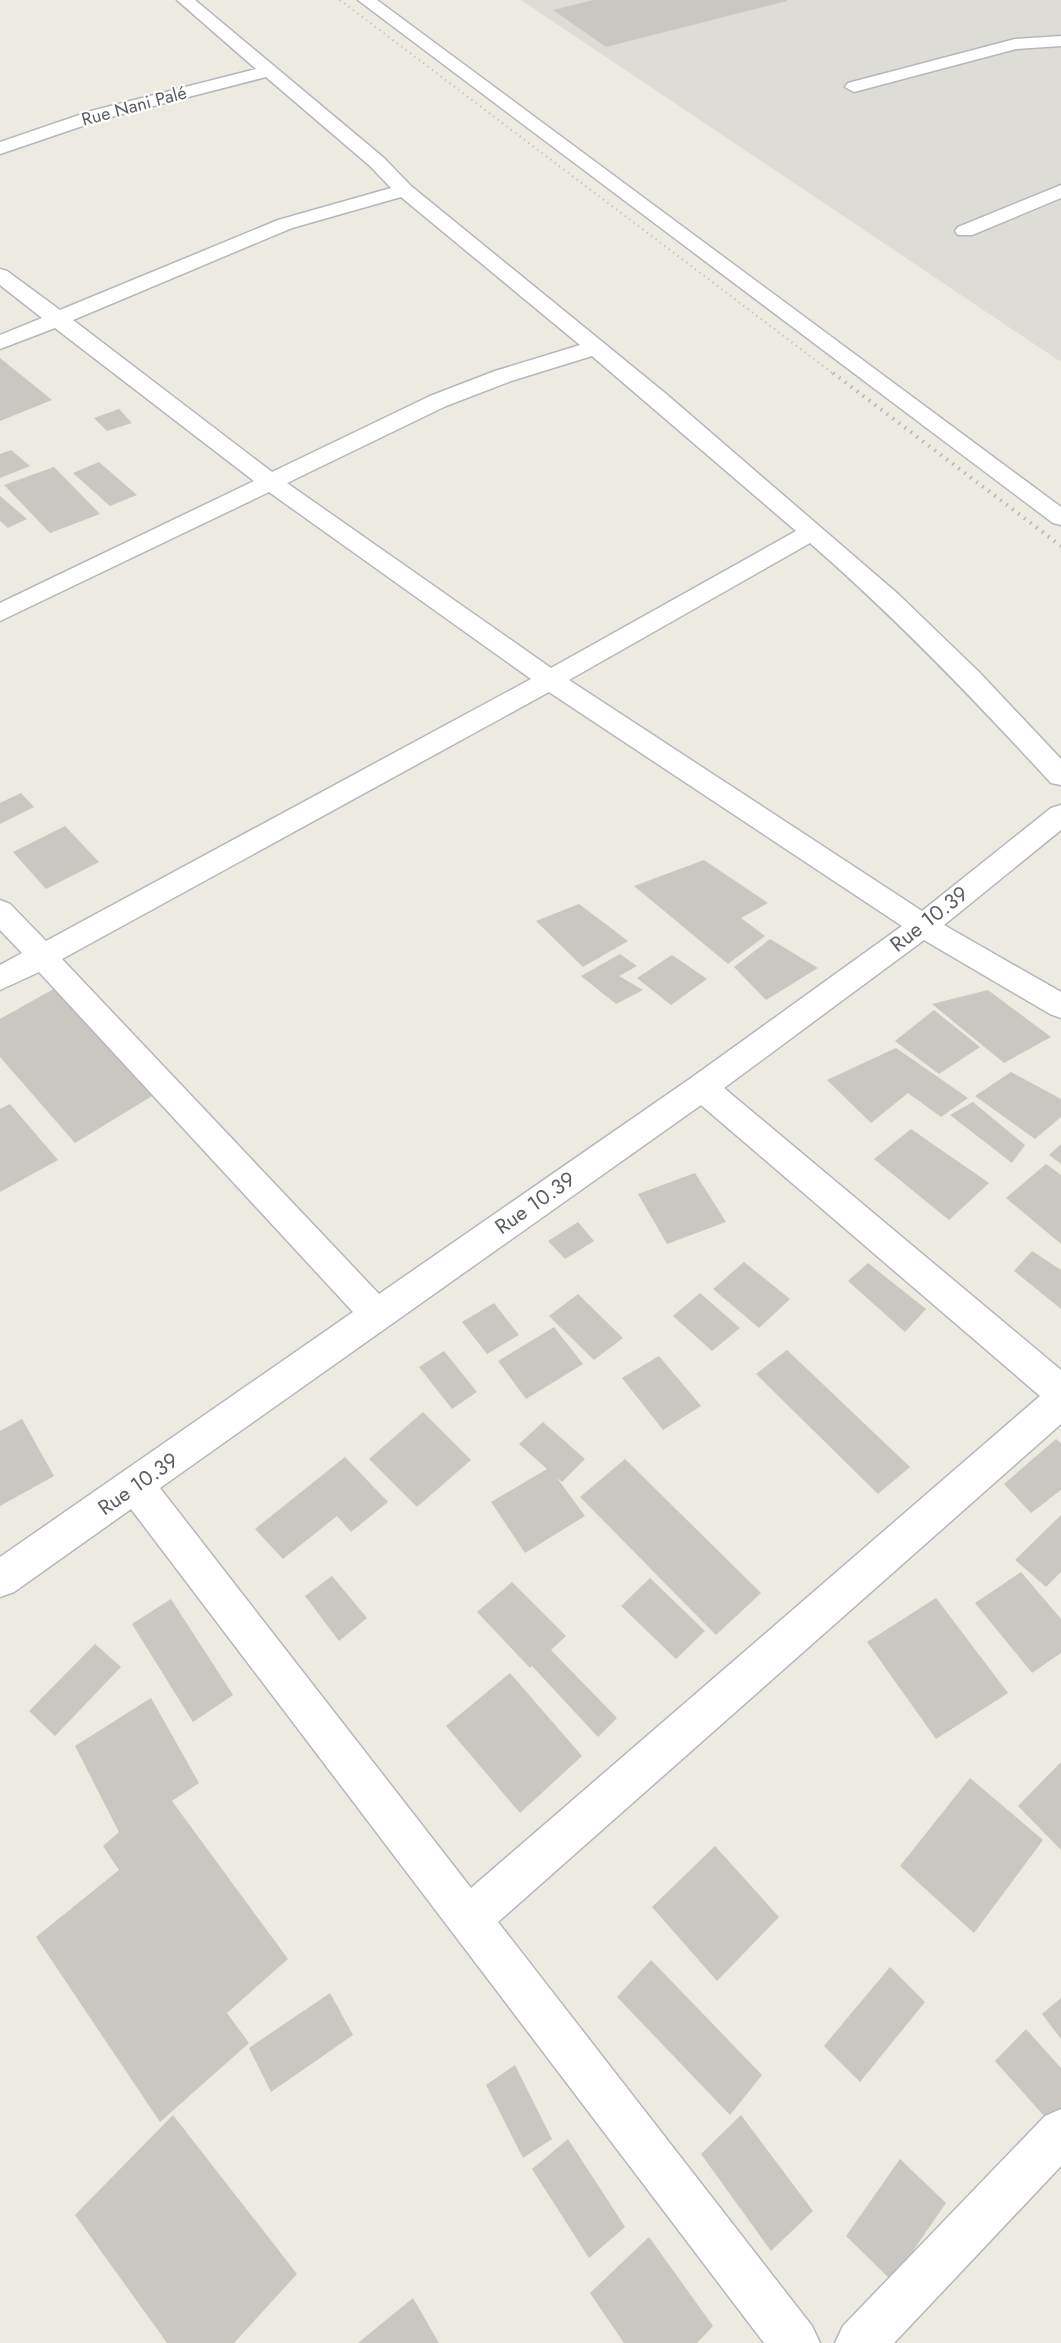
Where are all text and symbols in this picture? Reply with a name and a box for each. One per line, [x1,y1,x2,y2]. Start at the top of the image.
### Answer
street label: Rue Nani Palé [79,80,189,132]
street label: Rue 10.39 [884,879,974,959]
street label: Rue 10.39 [489,1164,581,1242]
street label: Rue 10.39 [92,1445,184,1523]

